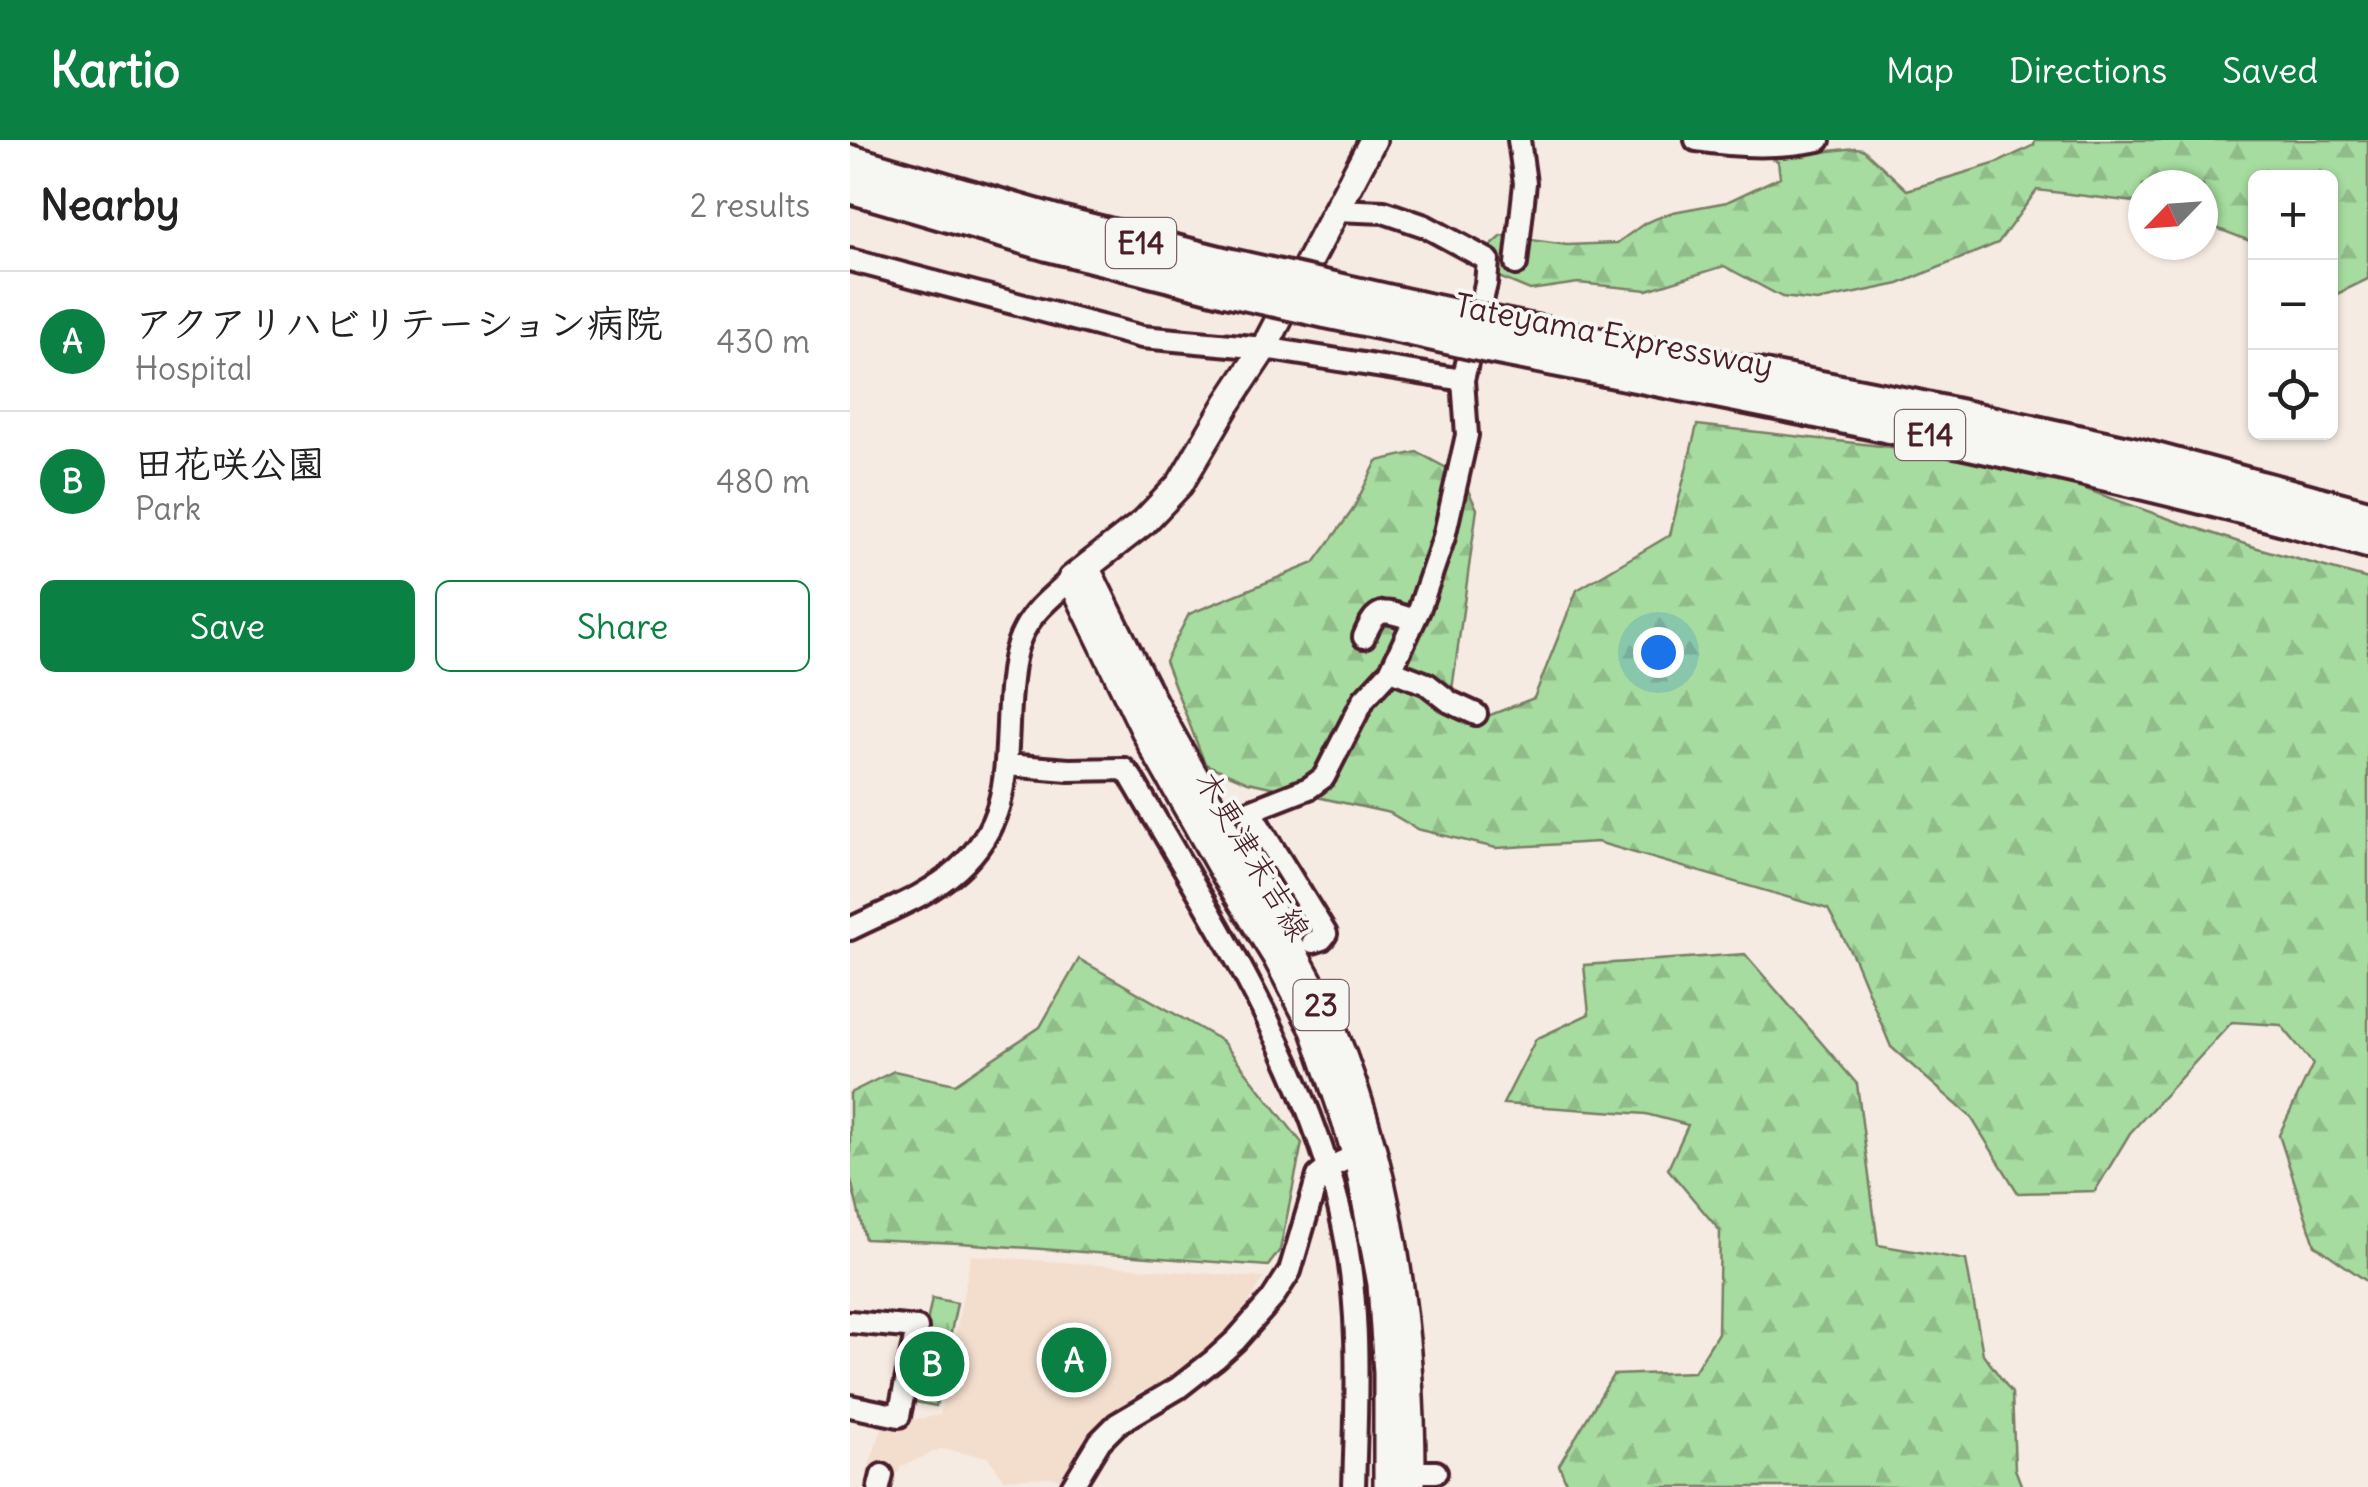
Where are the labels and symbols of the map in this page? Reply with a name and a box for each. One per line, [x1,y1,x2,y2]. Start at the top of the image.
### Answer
north arrow [2128,170,2218,260]
road number: E14 [1106,218,1176,268]
street label: Tateyama Expressway [1451,284,1777,386]
road number: E14 [1895,410,1965,460]
your location [1633,627,1684,678]
street label: 木更津末吉線 [1186,762,1320,948]
road number: 23 [1294,980,1348,1030]
pin: A [1042,1322,1106,1398]
pin: B [899,1326,964,1402]

